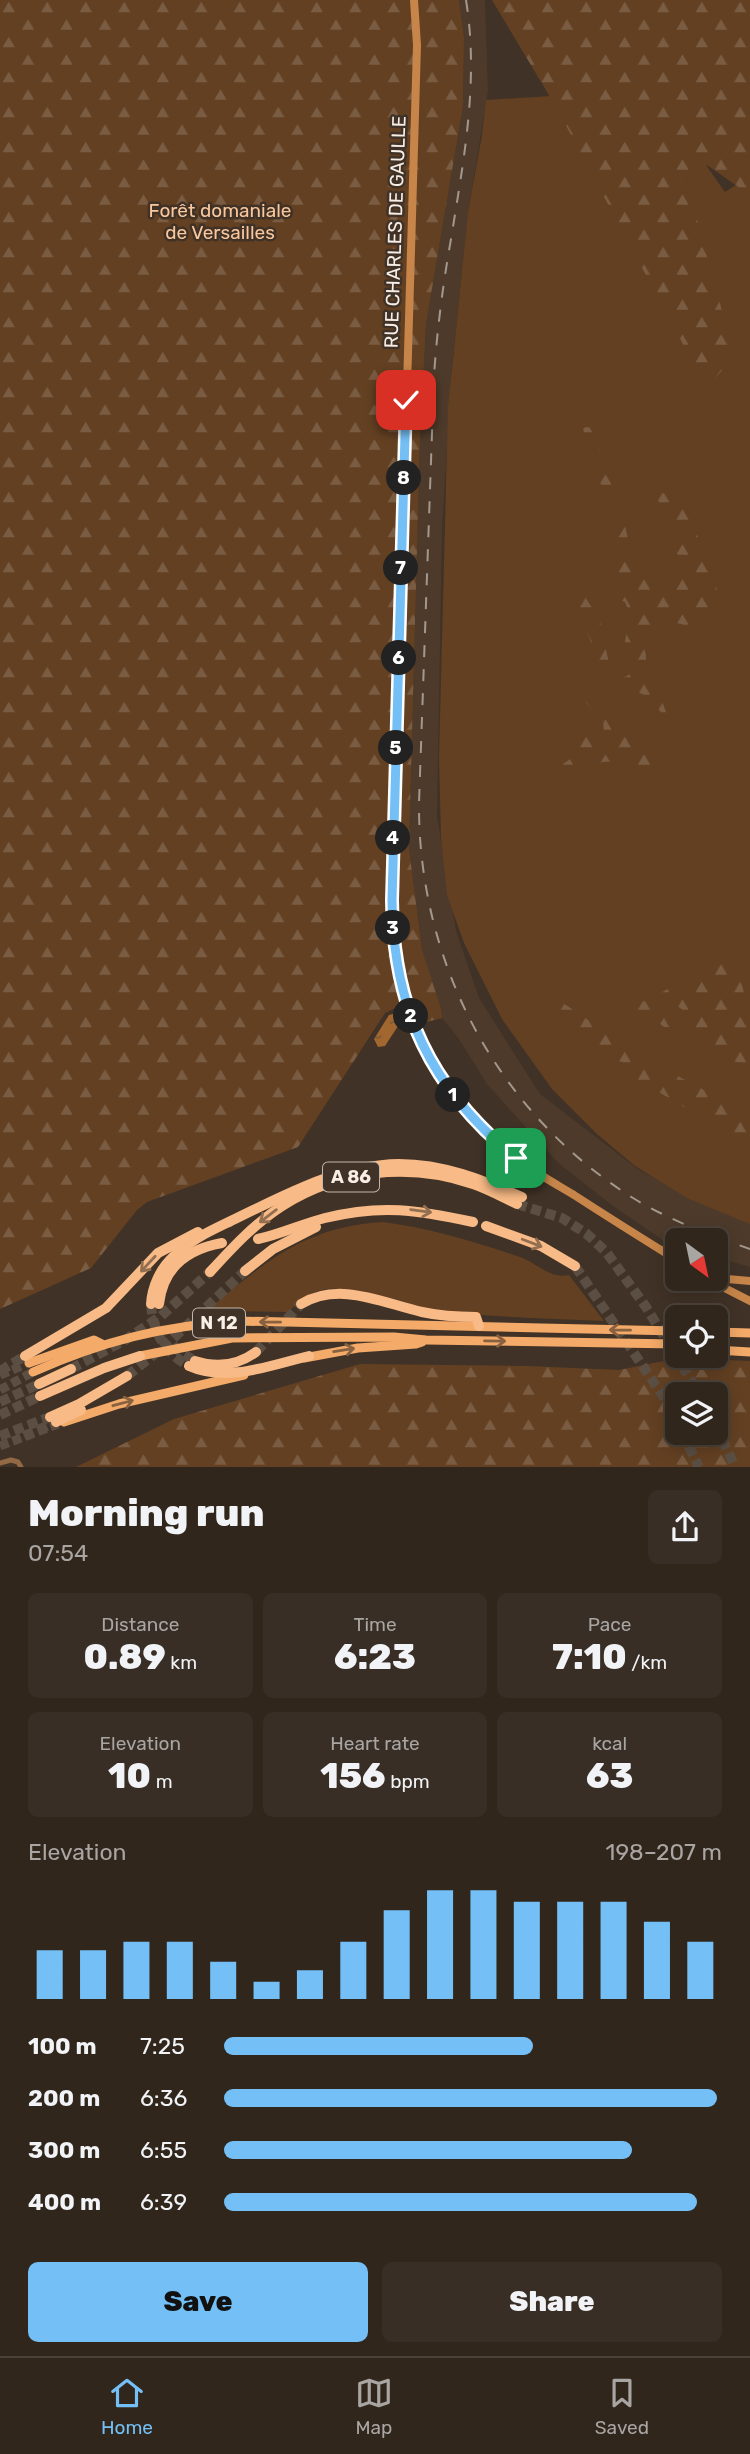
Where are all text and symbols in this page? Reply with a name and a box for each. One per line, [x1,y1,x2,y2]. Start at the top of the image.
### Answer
street label: RUE CHARLES DE GAULLE [379,115,411,349]
park label: Forêt domaniale de Versailles [149,199,291,244]
pin [376,370,436,430]
icon: check [387,381,425,419]
pin: 8 [386,461,422,496]
text: 8 [397,466,410,489]
pin: 7 [384,550,418,586]
text: 7 [395,556,406,579]
pin: 6 [382,640,416,676]
text: 6 [392,646,405,669]
pin: 5 [378,730,414,766]
text: 5 [389,736,402,759]
pin: 4 [376,820,410,856]
text: 4 [386,826,399,849]
pin: 3 [376,911,410,946]
text: 3 [386,916,399,939]
pin: 2 [394,998,428,1034]
text: 2 [404,1004,417,1027]
pin: 1 [435,1078,470,1112]
text: 1 [448,1083,457,1106]
pin [486,1128,546,1188]
icon: arrive [497,1139,535,1177]
road number: A 86 [323,1162,379,1192]
one-way arrow [409,1205,431,1218]
one-way arrow [260,1209,278,1224]
north arrow [665,1228,728,1292]
map controls [665,1228,728,1445]
one-way arrow [521,1237,542,1250]
one-way arrow [139,1255,156,1272]
button: locate [665,1305,728,1368]
road number: N 12 [193,1308,245,1338]
one-way arrow [259,1315,282,1329]
one-way arrow [609,1323,632,1336]
one-way arrow [483,1334,506,1347]
one-way arrow [332,1343,354,1356]
button: layers [665,1382,728,1445]
one-way arrow [111,1396,133,1409]
text: Morning run [28,1490,265,1536]
button: share [648,1490,722,1564]
text: 07:54 [28,1539,88,1567]
text: Distance [101,1613,179,1636]
text: Time [353,1613,397,1636]
text: Pace [588,1613,631,1636]
text: 0.89 [84,1636,166,1678]
text: 6:23 [334,1636,416,1678]
text: 7:10 [552,1636,627,1678]
text: km [166,1651,197,1674]
text: /km [627,1651,667,1674]
text: Elevation [100,1732,181,1755]
text: Heart rate [330,1732,420,1755]
text: kcal [592,1732,627,1755]
text: 10 [108,1755,151,1797]
text: 156 [320,1755,386,1797]
text: 63 [586,1755,633,1797]
text: m [151,1770,173,1793]
text: bpm [386,1770,430,1793]
text: Elevation [28,1838,127,1866]
text: 198–207 m [606,1838,722,1866]
text: 100 m [28,2032,97,2060]
text: 7:25 [140,2032,185,2060]
text: 200 m [28,2084,100,2112]
text: 6:36 [140,2084,187,2112]
text: 300 m [28,2136,100,2164]
text: 6:55 [140,2136,187,2164]
text: 400 m [28,2188,101,2216]
text: 6:39 [140,2188,187,2216]
button: Save [28,2262,368,2342]
button: Share [382,2262,722,2342]
tab: Home [101,2374,153,2439]
tab: Map [355,2374,393,2439]
tab: Saved [595,2374,649,2439]

